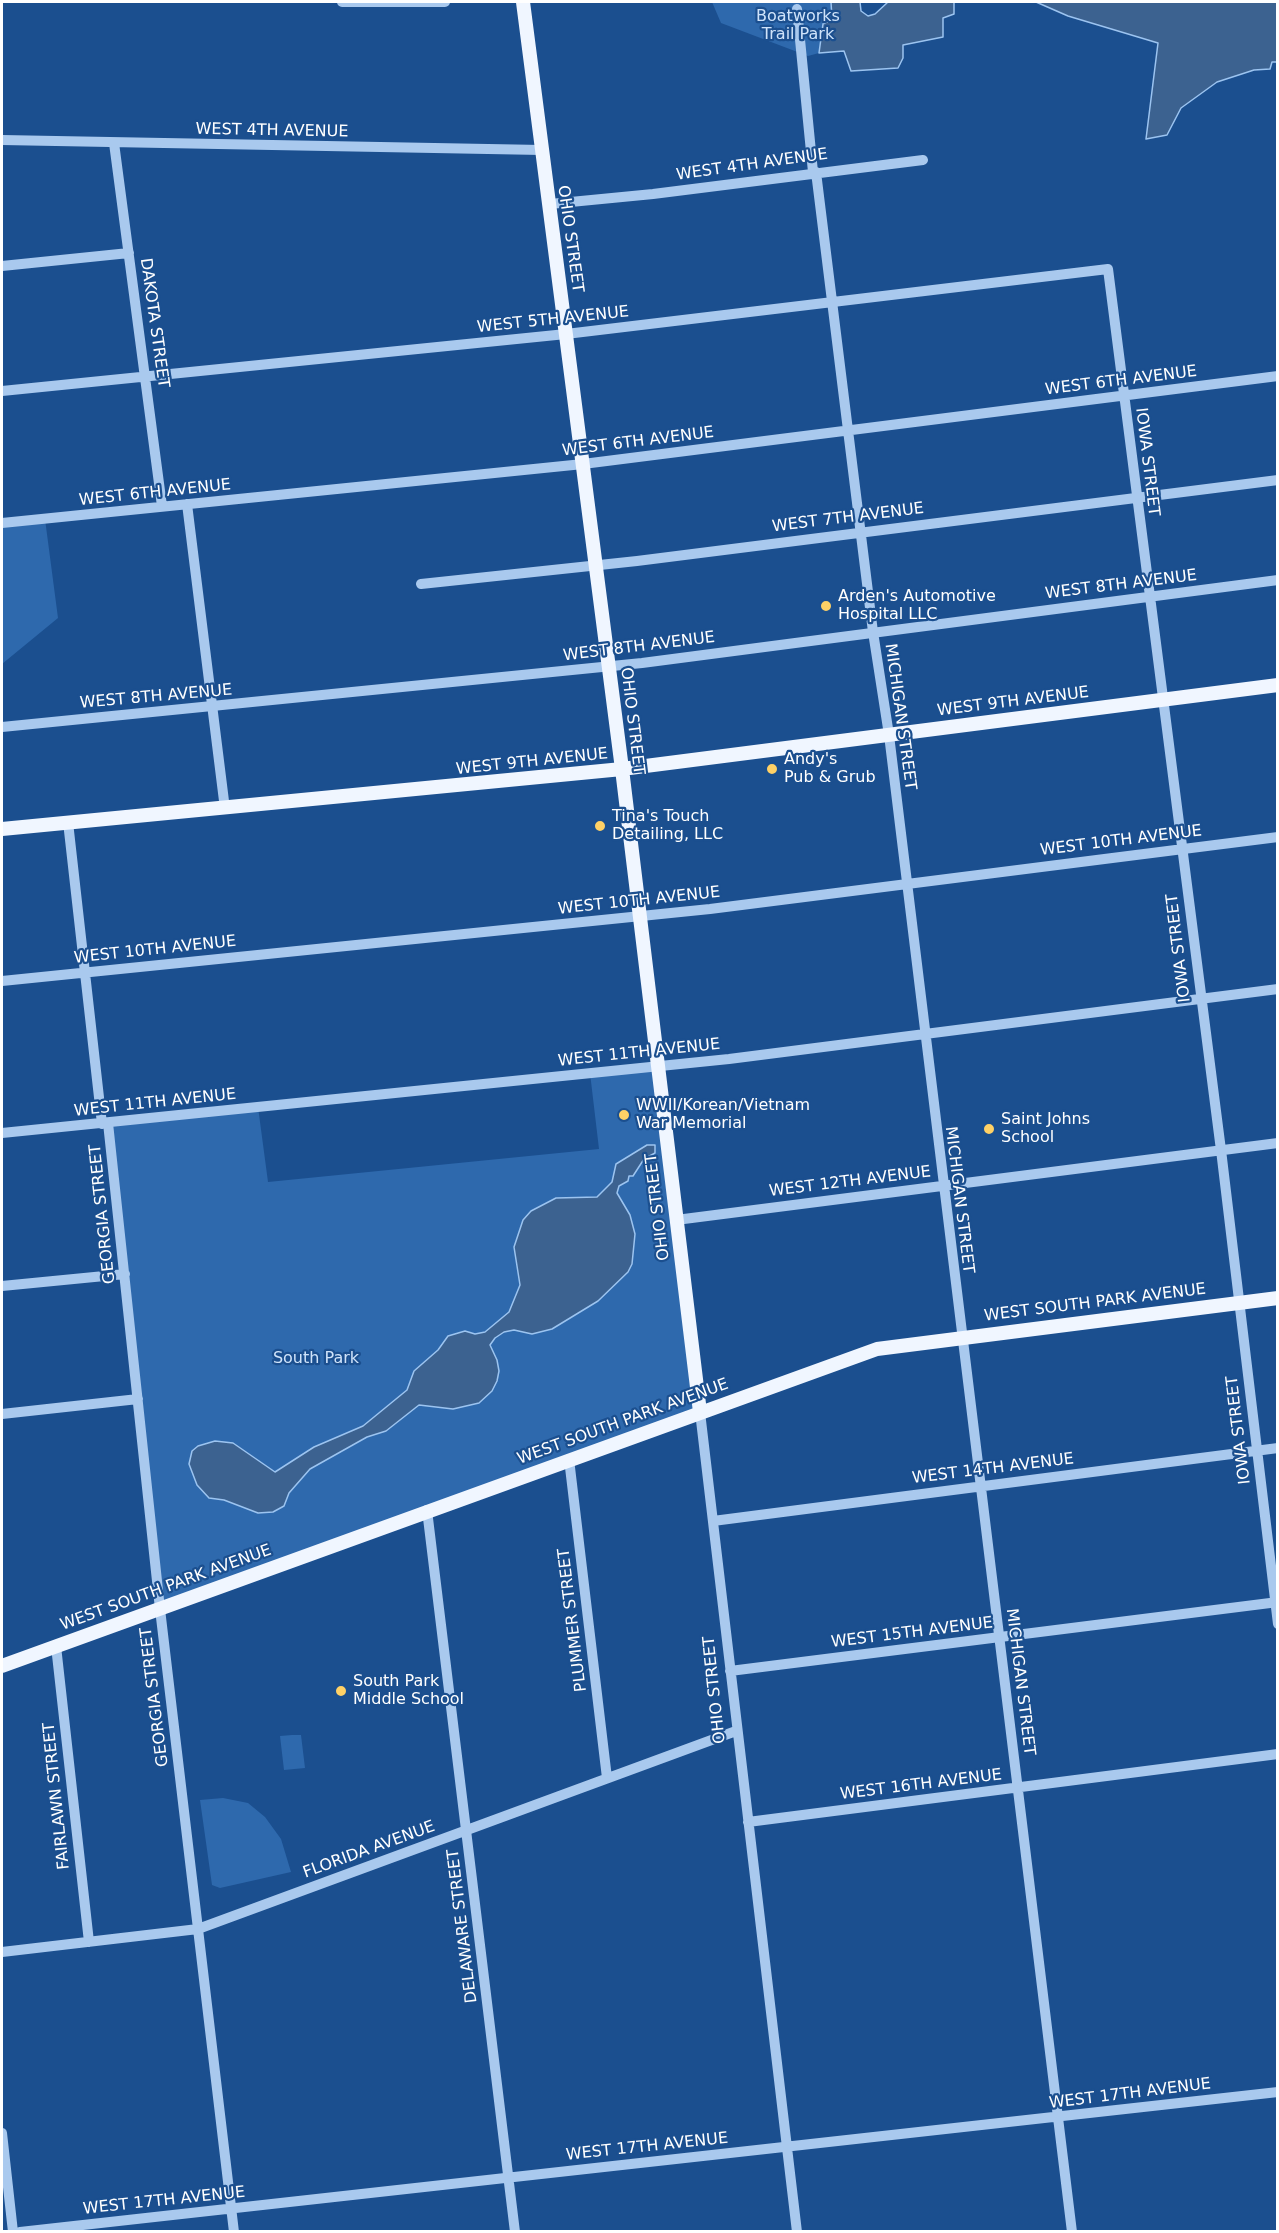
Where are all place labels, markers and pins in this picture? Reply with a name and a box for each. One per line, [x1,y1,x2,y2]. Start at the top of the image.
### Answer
place label: Arden's Automotive Hospital LLC [838,587,996,625]
marker: Arden's Automotive Hospital LLC [819,599,833,613]
place label: Andy's Pub & Grub [784,750,876,788]
marker: Andy's Pub & Grub [765,762,779,776]
place label: Tina's Touch Detailing, LLC [612,807,723,845]
marker: Tina's Touch Detailing, LLC [593,819,607,833]
place label: WWII/Korean/Vietnam War Memorial [636,1096,810,1134]
marker: WWII/Korean/Vietnam War Memorial [617,1108,631,1122]
place label: Saint Johns School [1001,1110,1090,1148]
marker: Saint Johns School [982,1122,996,1136]
place label: South Park Middle School [353,1672,464,1710]
marker: South Park Middle School [334,1684,348,1698]

